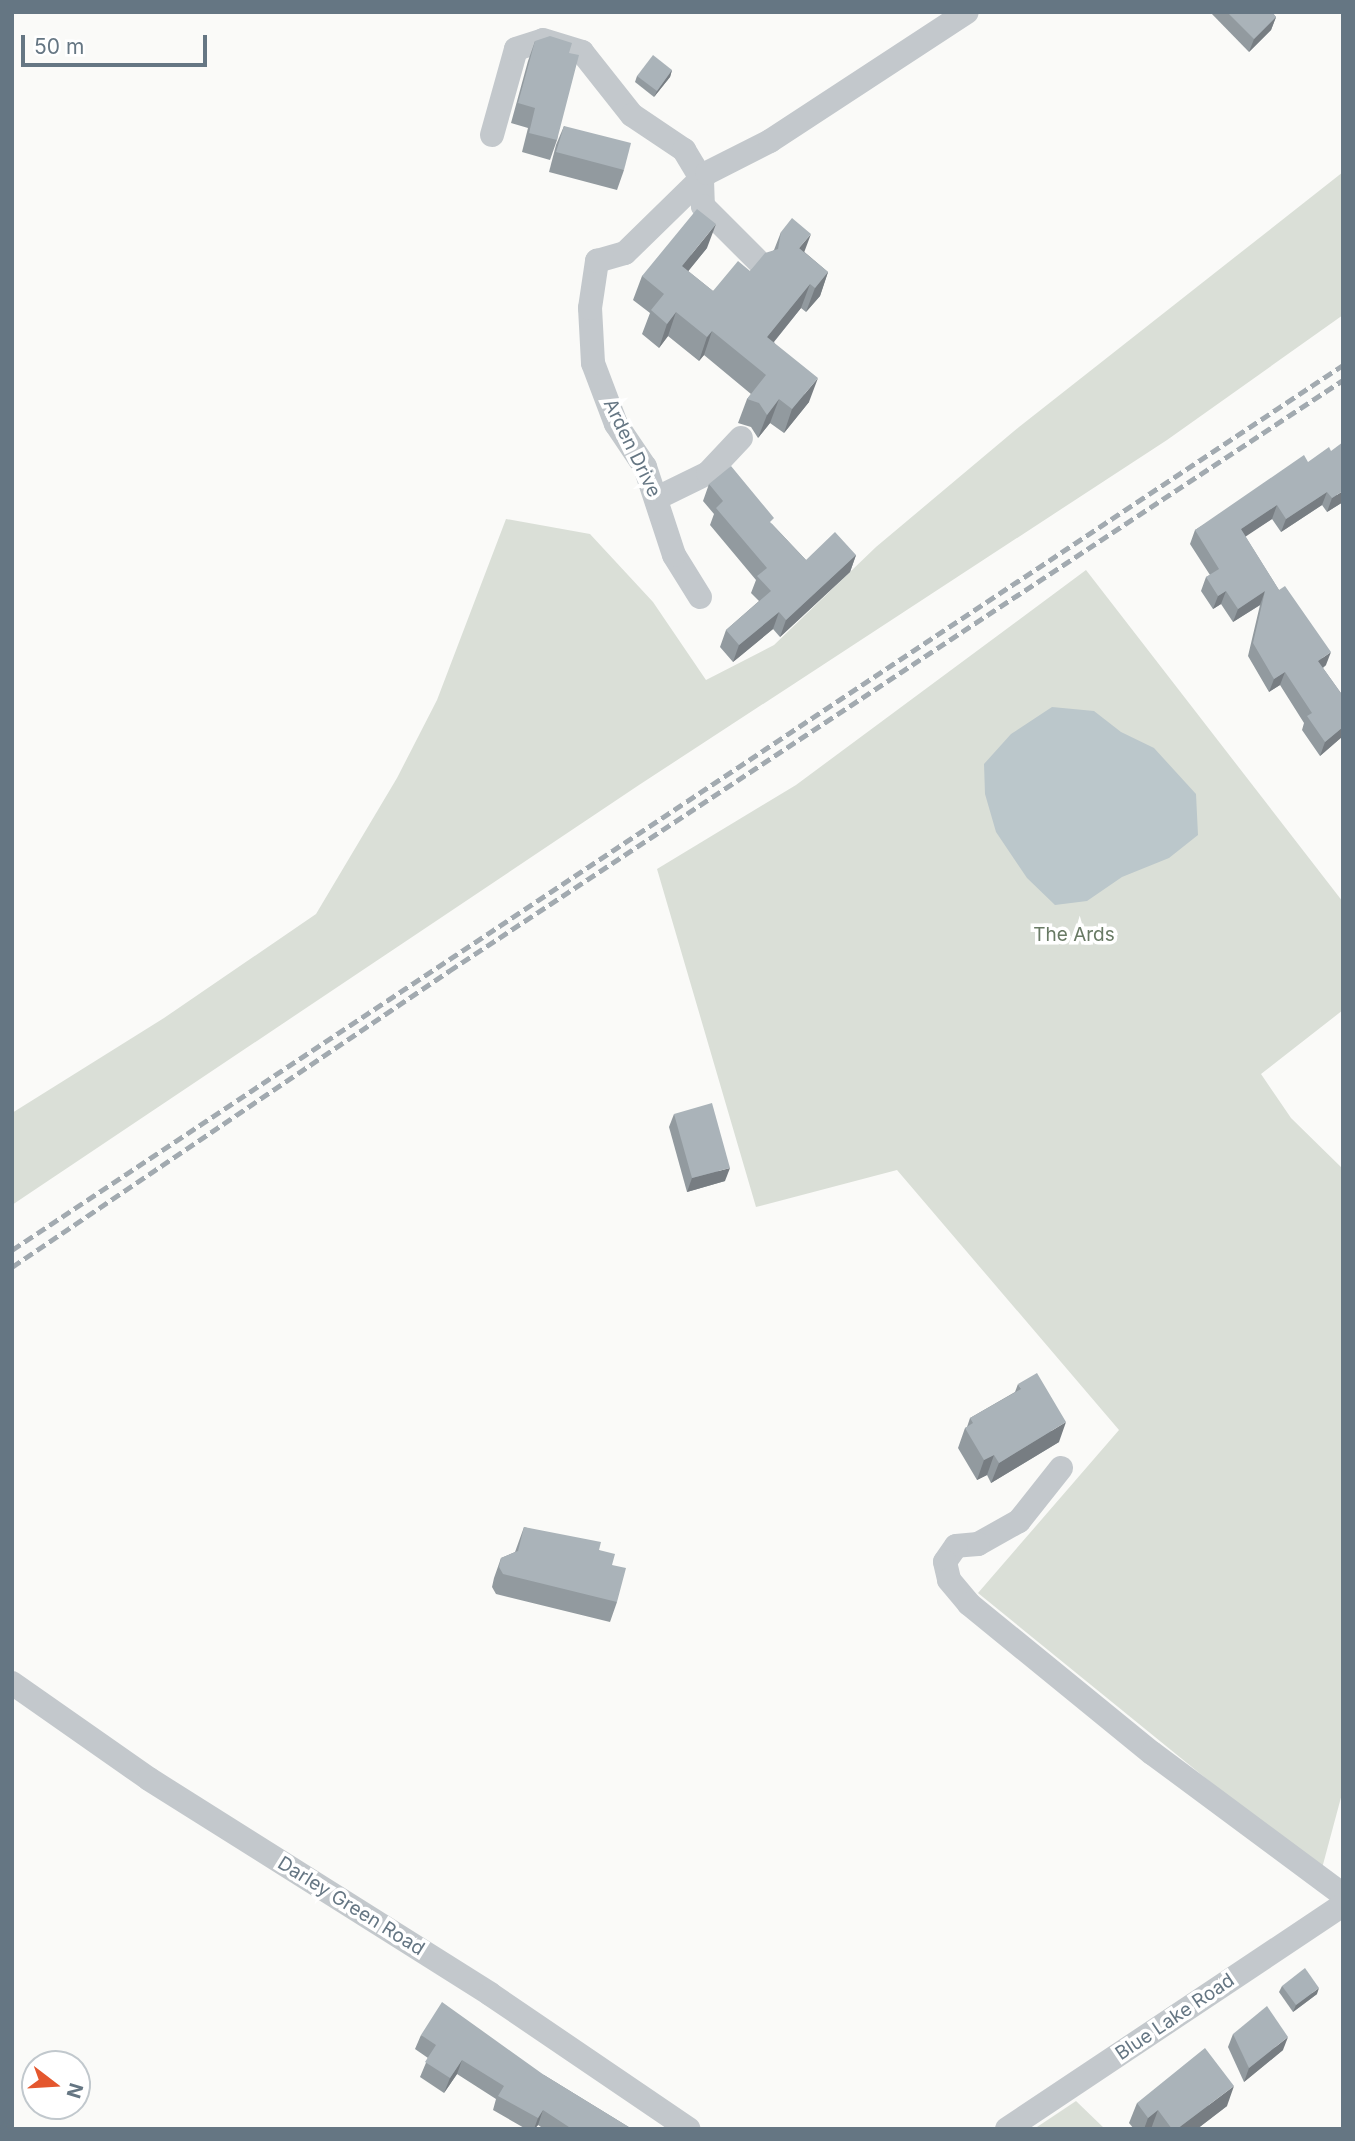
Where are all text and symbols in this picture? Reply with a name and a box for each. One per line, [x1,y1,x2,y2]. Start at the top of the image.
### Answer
scale bar [24,21,210,65]
text: 50 m [34,34,84,59]
street label: Arden Drive [598,395,666,501]
park label: The Ards [1033,924,1115,946]
street label: Darley Green Road [273,1852,429,1960]
street label: Blue Lake Road [1111,1969,1239,2065]
north arrow [21,2050,91,2120]
text: N [62,2080,88,2101]

